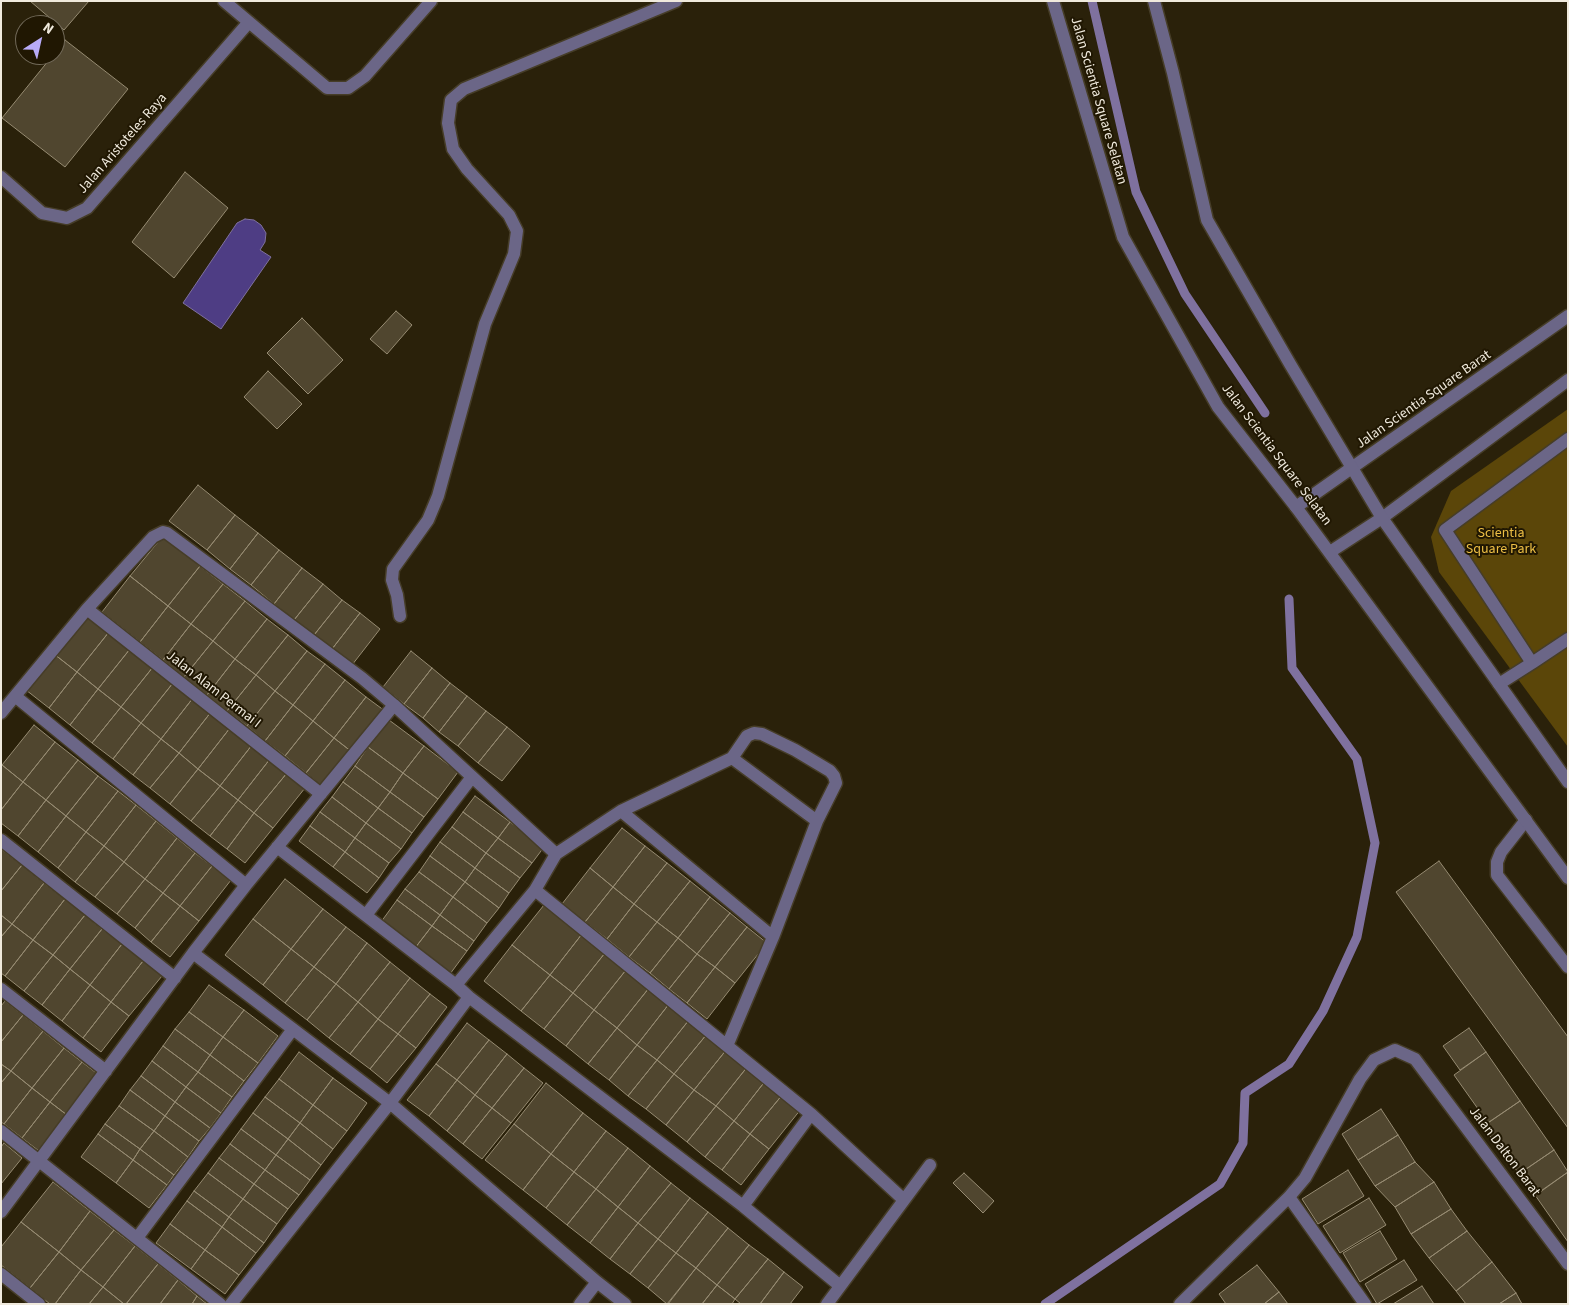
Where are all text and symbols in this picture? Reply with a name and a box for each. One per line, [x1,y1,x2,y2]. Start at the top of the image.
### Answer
north arrow [15,15,65,65]
street label: Jalan Scientia Square Selatan [1066,15,1130,187]
text: N [38,18,58,39]
street label: Jalan Aristoteles Raya [75,91,171,197]
street label: Jalan Scientia Square Barat [1353,347,1495,453]
street label: Jalan Scientia Square Selatan [1217,381,1335,529]
park label: Scientia Square Park [1466,526,1536,558]
street label: Jalan Alam Permai I [162,648,264,732]
street label: Jalan Dalton Barat [1465,1104,1543,1200]

